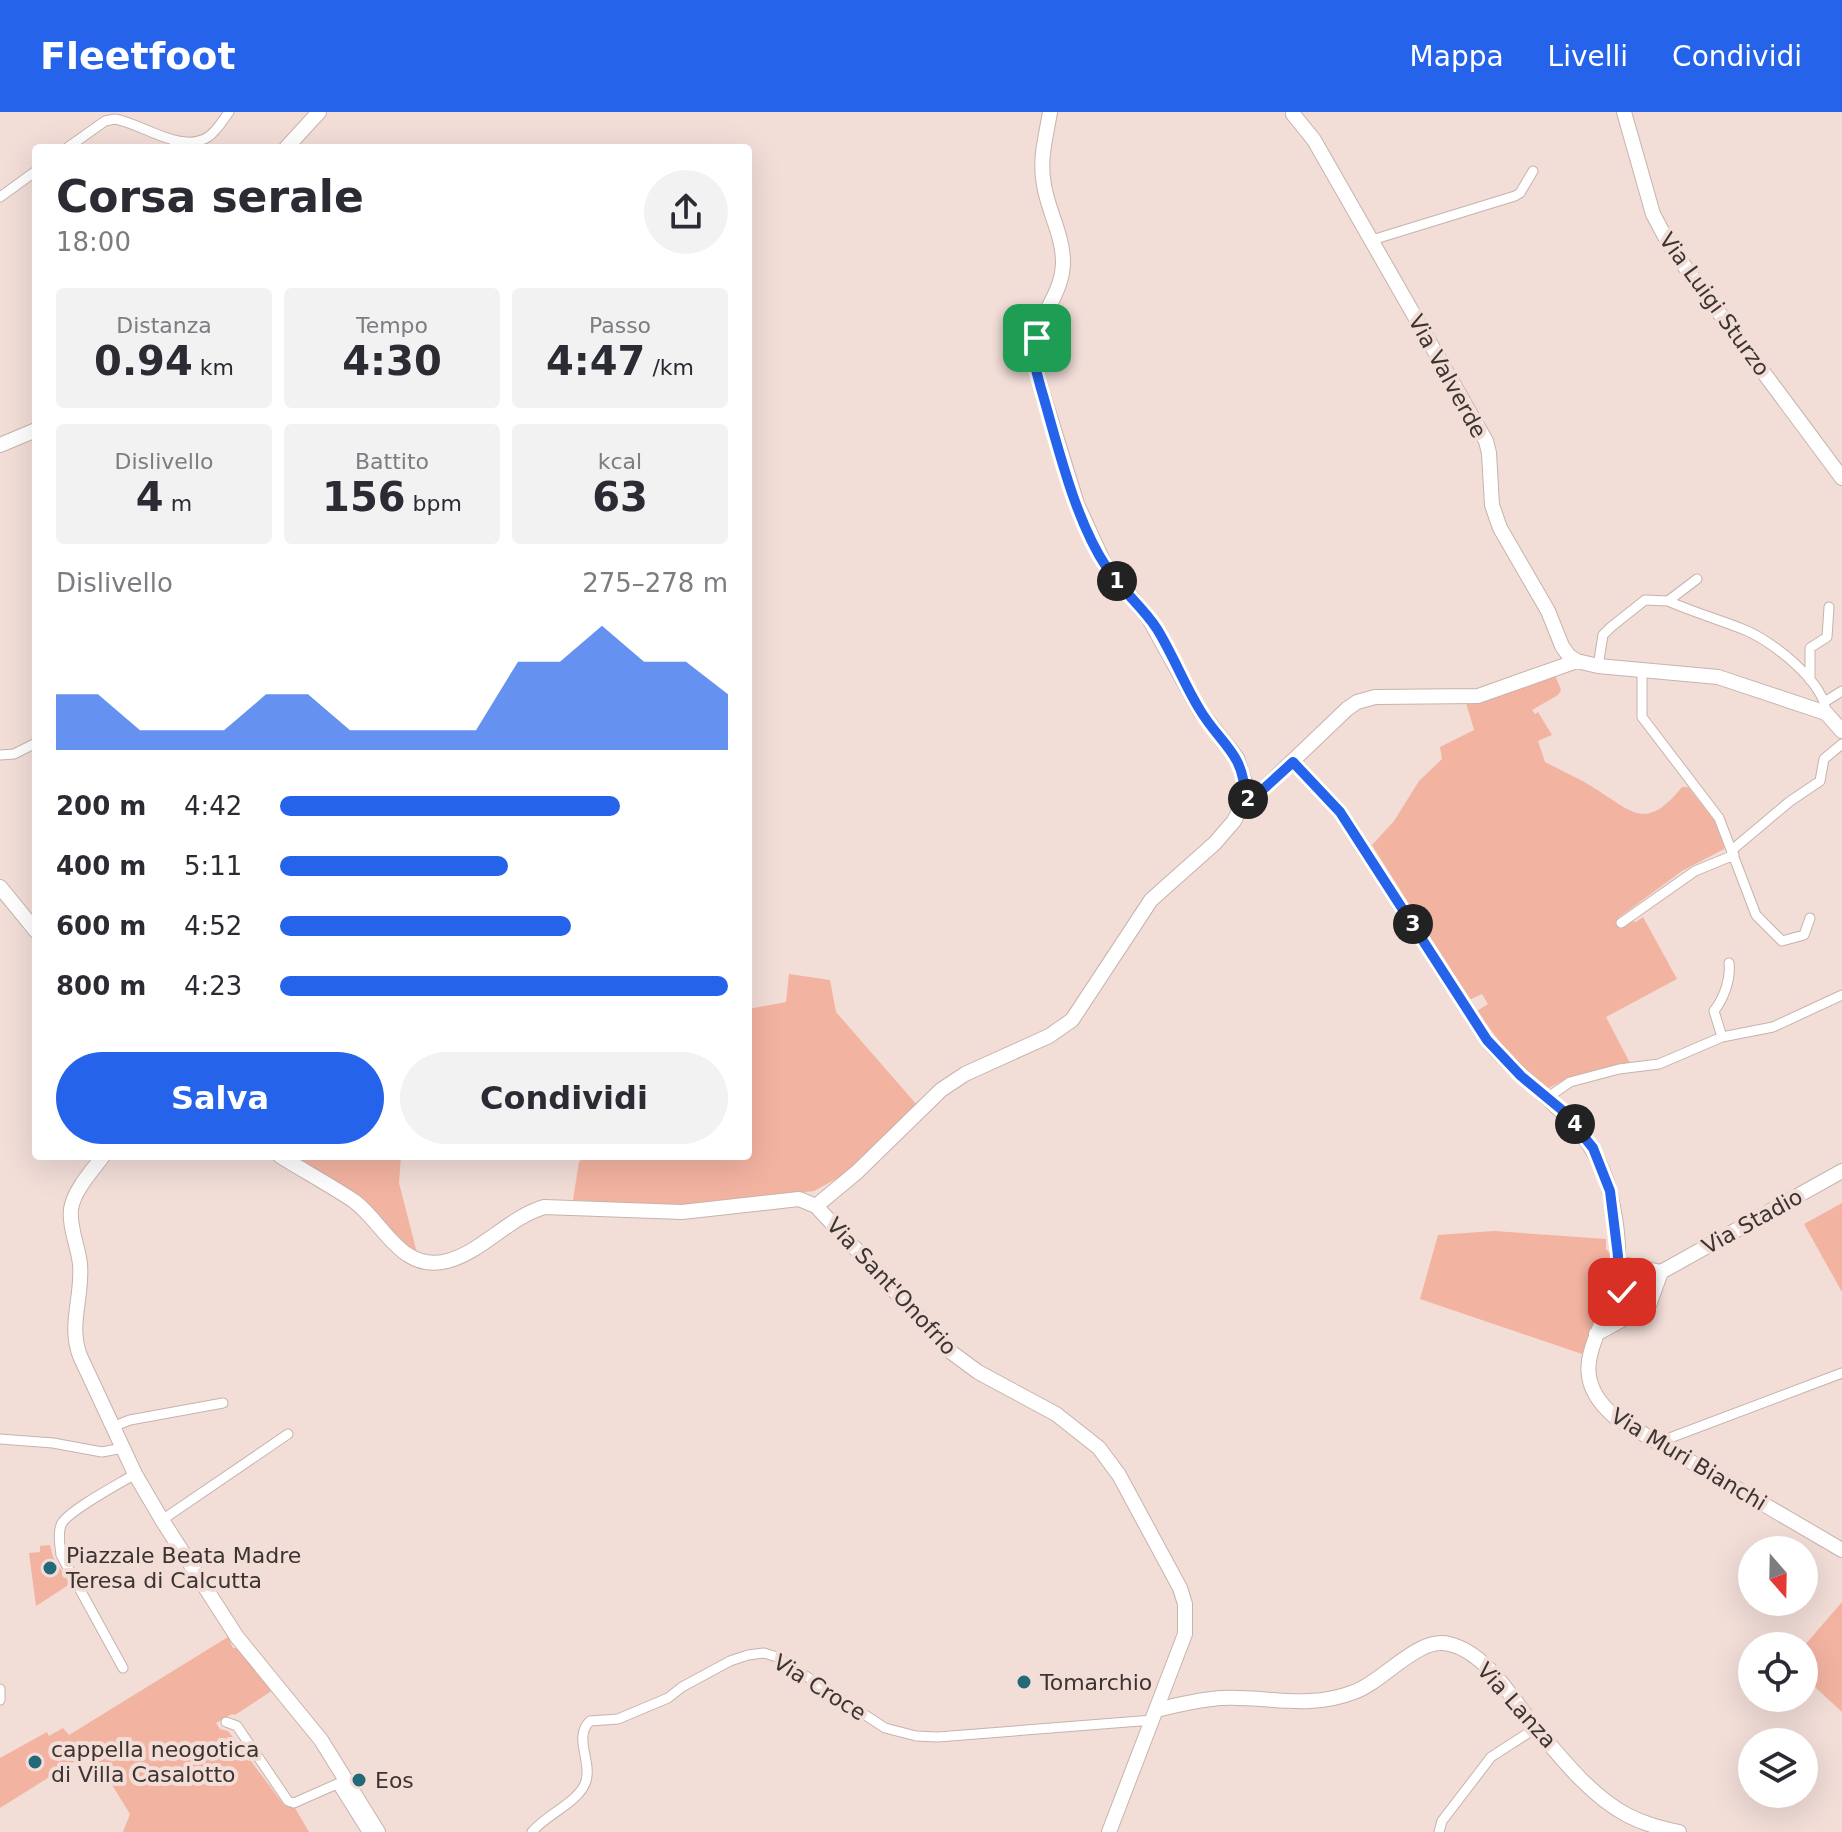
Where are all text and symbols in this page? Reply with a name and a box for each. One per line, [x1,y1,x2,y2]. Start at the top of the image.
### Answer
text: Fleetfoot [40,34,236,78]
text: Mappa [1410,40,1504,73]
text: Livelli [1548,40,1628,73]
text: Condividi [1672,40,1802,73]
button: share [644,170,728,254]
text: Corsa serale [56,171,364,222]
text: 18:00 [56,227,131,257]
street label: Via Luigi Sturzo [1654,228,1775,381]
pin [1003,304,1071,372]
street label: Via Valverde [1403,310,1492,442]
text: Distanza [116,313,212,338]
text: Tempo [356,313,428,338]
text: Passo [589,313,651,338]
icon: arrive [1015,316,1059,360]
text: 0.94 [94,338,193,384]
text: 4:30 [342,338,442,384]
text: 4:47 [546,338,645,384]
text: km [193,355,234,380]
text: /km [645,355,694,380]
text: Dislivello [115,449,213,474]
text: Battito [355,449,429,474]
text: kcal [598,449,642,474]
text: 4 [136,474,164,520]
text: 156 [322,474,406,520]
text: 63 [592,474,648,520]
text: m [164,491,192,516]
text: bpm [406,491,462,516]
pin: 1 [1097,561,1137,601]
text: Dislivello [56,568,173,598]
text: 275–278 m [582,568,728,598]
text: 1 [1109,568,1125,593]
pin: 2 [1228,779,1268,819]
text: 2 [1240,786,1256,811]
text: 200 m [56,791,146,821]
text: 4:42 [184,791,242,821]
text: 400 m [56,851,146,881]
text: 5:11 [184,851,242,881]
pin: 3 [1393,904,1433,944]
text: 600 m [56,911,146,941]
text: 4:52 [184,911,242,941]
text: 3 [1405,911,1421,936]
text: 800 m [56,971,146,1001]
text: 4:23 [184,971,242,1001]
button: Salva [56,1052,384,1144]
button: Condividi [400,1052,728,1144]
pin: 4 [1555,1104,1595,1144]
text: 4 [1567,1111,1583,1136]
street label: Via Stadio [1698,1184,1807,1259]
street label: Via Sant'Onofrio [822,1213,962,1360]
pin [1588,1258,1656,1326]
icon: check [1600,1270,1644,1314]
street label: Via Muri Bianchi [1606,1403,1771,1516]
north arrow [1738,1536,1818,1616]
map controls [1738,1536,1818,1808]
place label: Piazzale Beata Madre Teresa di Calcutta [65,1543,301,1593]
marker: Piazzale Beata Madre Teresa di Calcutta [41,1559,59,1577]
button: locate [1738,1632,1818,1712]
street label: Via Croce [769,1649,871,1726]
street label: Via Lanza [1472,1658,1561,1753]
place label: Tomarchio [1039,1670,1152,1695]
marker: Tomarchio [1015,1673,1033,1691]
button: layers [1738,1728,1818,1808]
place label: cappella neogotica di Villa Casalotto [51,1737,259,1787]
marker: cappella neogotica di Villa Casalotto [26,1753,44,1771]
place label: Eos [375,1768,414,1793]
marker: Eos [350,1771,368,1789]

